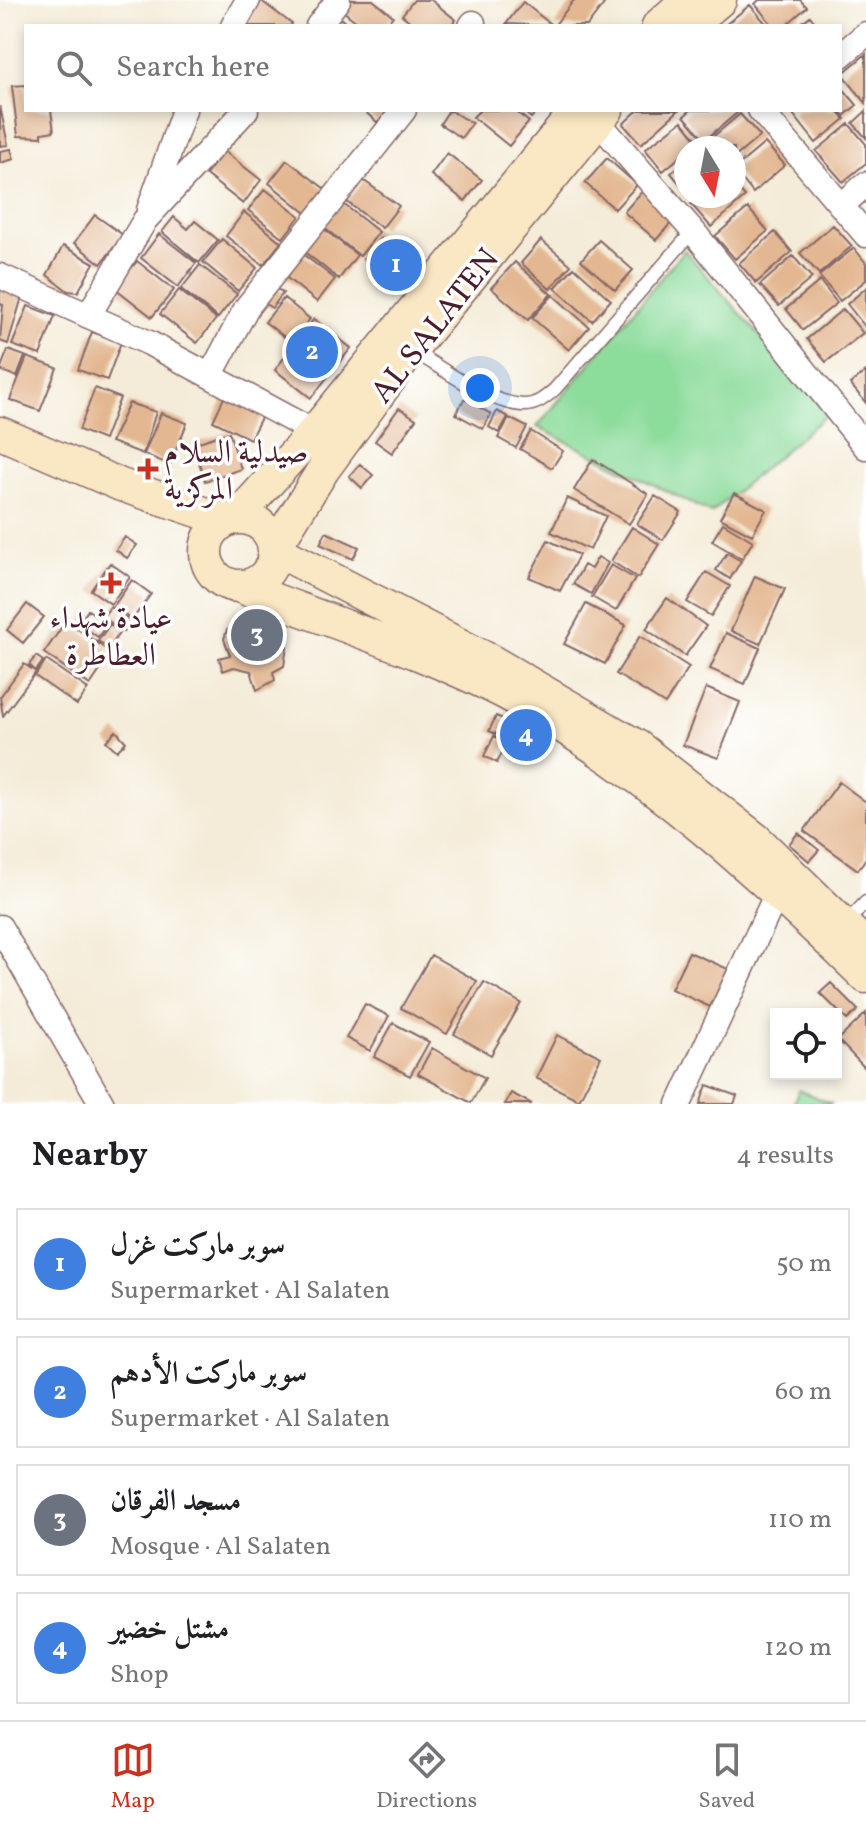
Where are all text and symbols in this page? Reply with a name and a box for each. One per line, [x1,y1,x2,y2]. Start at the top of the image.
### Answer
search box [24,24,842,112]
icon: search [52,46,96,90]
text: Search here [116,47,270,89]
north arrow [674,136,746,208]
pin: 1 [370,235,422,295]
street label: AL SALATEN [362,240,511,414]
pin: 2 [286,322,338,382]
your location [460,368,500,408]
place label: صيدلية السلام المركزية [164,432,308,513]
marker: صيدلية السلام المركزية [139,460,157,478]
marker: عيادة شهداء العطاطرة [100,572,122,594]
place label: عيادة شهداء العطاطرة [50,598,172,679]
pin: 3 [231,605,283,665]
pin: 4 [500,705,552,765]
map controls [770,1008,842,1080]
button: locate [770,1008,842,1080]
text: Nearby [32,1133,148,1180]
text: 4 results [736,1138,834,1174]
text: سوبر ماركت غزل [110,1225,285,1267]
text: 1 [55,1246,65,1282]
text: 50 m [776,1246,832,1282]
text: Supermarket · Al Salaten [110,1273,390,1309]
text: سوبر ماركت الأدهم [110,1353,307,1395]
text: 2 [53,1374,67,1410]
text: 60 m [775,1374,832,1410]
text: Supermarket · Al Salaten [110,1401,390,1437]
text: مسجد الفرقان [110,1481,241,1523]
text: 3 [53,1502,67,1538]
text: 110 m [768,1502,832,1538]
text: Mosque · Al Salaten [110,1529,331,1565]
text: مشتل خضير [110,1609,229,1651]
text: 4 [52,1630,68,1666]
text: 120 m [764,1630,832,1666]
text: Shop [110,1657,169,1693]
tab: Map [111,1738,155,1817]
tab: Directions [376,1738,477,1817]
tab: Saved [699,1738,755,1817]

